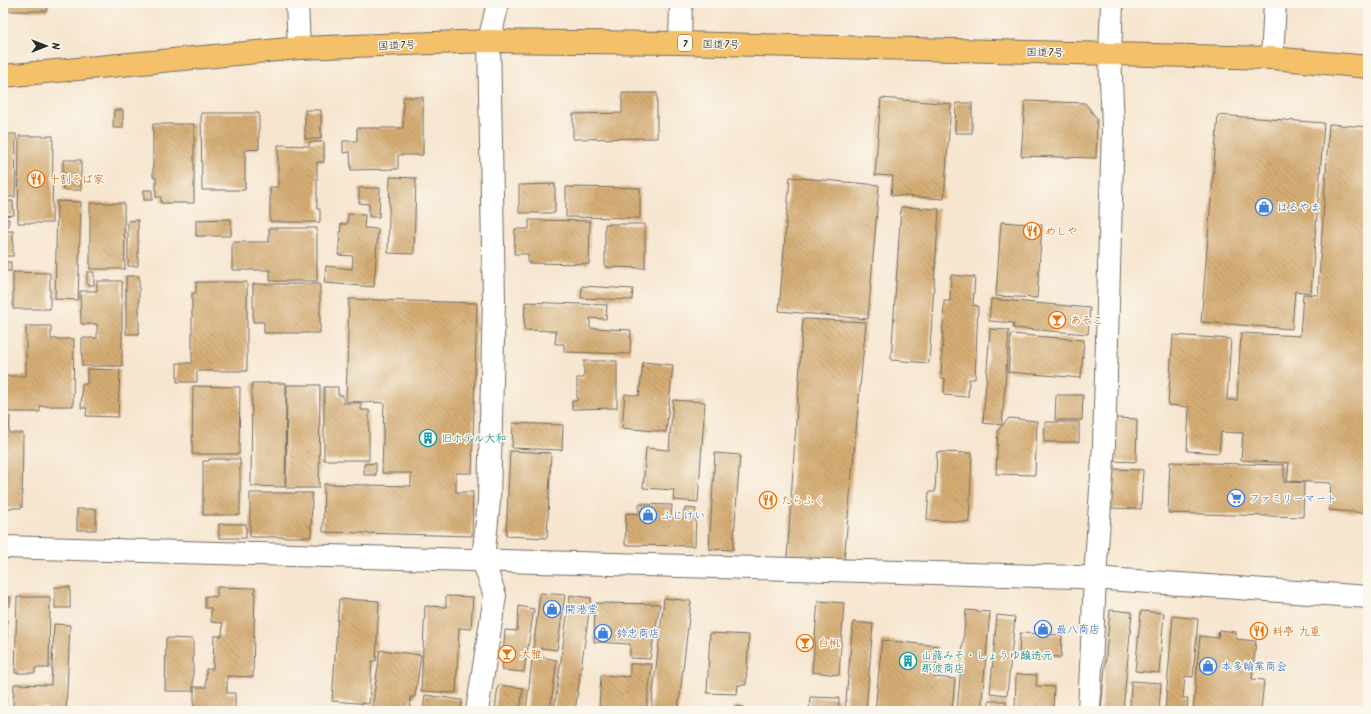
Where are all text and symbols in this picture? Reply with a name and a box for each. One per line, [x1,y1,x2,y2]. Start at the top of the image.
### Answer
north arrow [26,26,66,66]
road number: 7 [678,35,692,51]
street label: 国道7号 [378,36,416,56]
street label: 国道7号 [702,36,740,54]
text: N [46,43,64,50]
street label: 国道7号 [1026,44,1064,62]
restaurant icon: 十割そば家 [26,169,46,189]
place label: 十割そば家 [49,171,104,189]
shop icon: はるやま [1254,197,1274,217]
place label: はるやま [1277,199,1321,217]
restaurant icon: めしや [1022,221,1042,241]
place label: めしや [1045,223,1078,241]
bar icon: あそこ [1047,310,1067,330]
place label: あそこ [1070,312,1103,330]
building icon: 旧ホテル大和 [418,428,438,448]
place label: 旧ホテル大和 [441,430,507,448]
supermarket icon: ファミリーマート [1226,488,1246,508]
restaurant icon: たらふく [758,490,778,510]
place label: ファミリーマート [1249,490,1337,508]
place label: たらふく [781,492,825,510]
shop icon: ふじけい [638,505,658,525]
place label: ふじけい [661,507,705,525]
shop icon: 開港堂 [542,599,562,619]
place label: 開港堂 [565,601,598,619]
shop icon: 最八商店 [1033,619,1053,639]
place label: 最八商店 [1056,621,1100,639]
restaurant icon: 料亭 九重 [1249,621,1269,641]
shop icon: 鈴忠商店 [593,623,613,643]
place label: 料亭 九重 [1272,623,1320,641]
place label: 鈴忠商店 [616,625,660,643]
bar icon: 白帆 [795,633,815,653]
place label: 白帆 [818,635,840,653]
bar icon: 大雅 [497,644,517,664]
place label: 大雅 [520,646,542,664]
place label: 山蕗みそ・しょうゆ醸造元 那波商店 [921,647,1053,678]
building icon: 山蕗みそ・しょうゆ醸造元 那波商店 [898,651,918,671]
shop icon: 本多輪業商会 [1198,656,1218,676]
place label: 本多輪業商会 [1221,658,1287,676]

